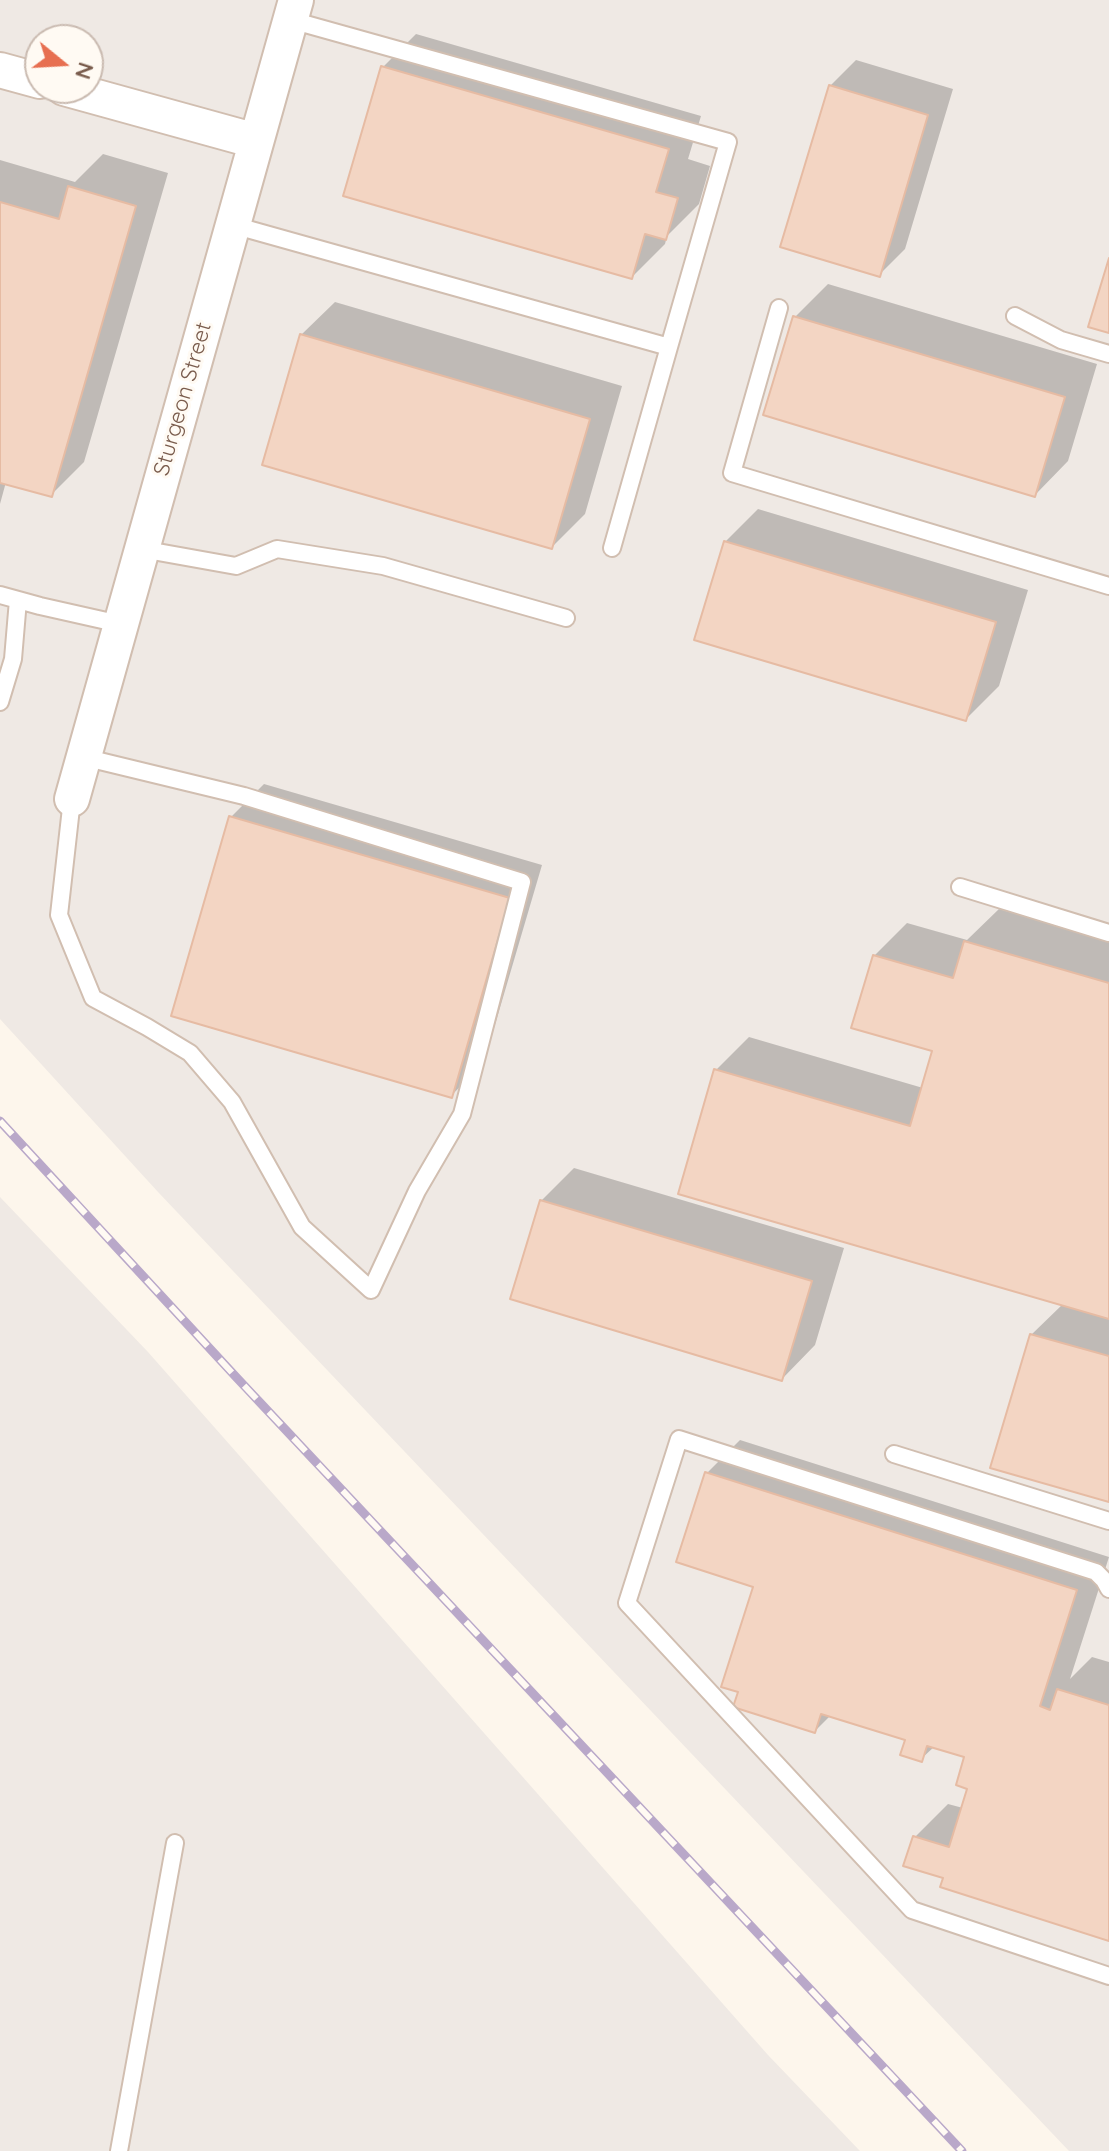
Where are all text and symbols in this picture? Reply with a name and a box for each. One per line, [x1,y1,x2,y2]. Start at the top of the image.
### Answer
north arrow [24,24,104,104]
text: N [69,59,101,83]
street label: Sturgeon Street [148,319,218,479]

